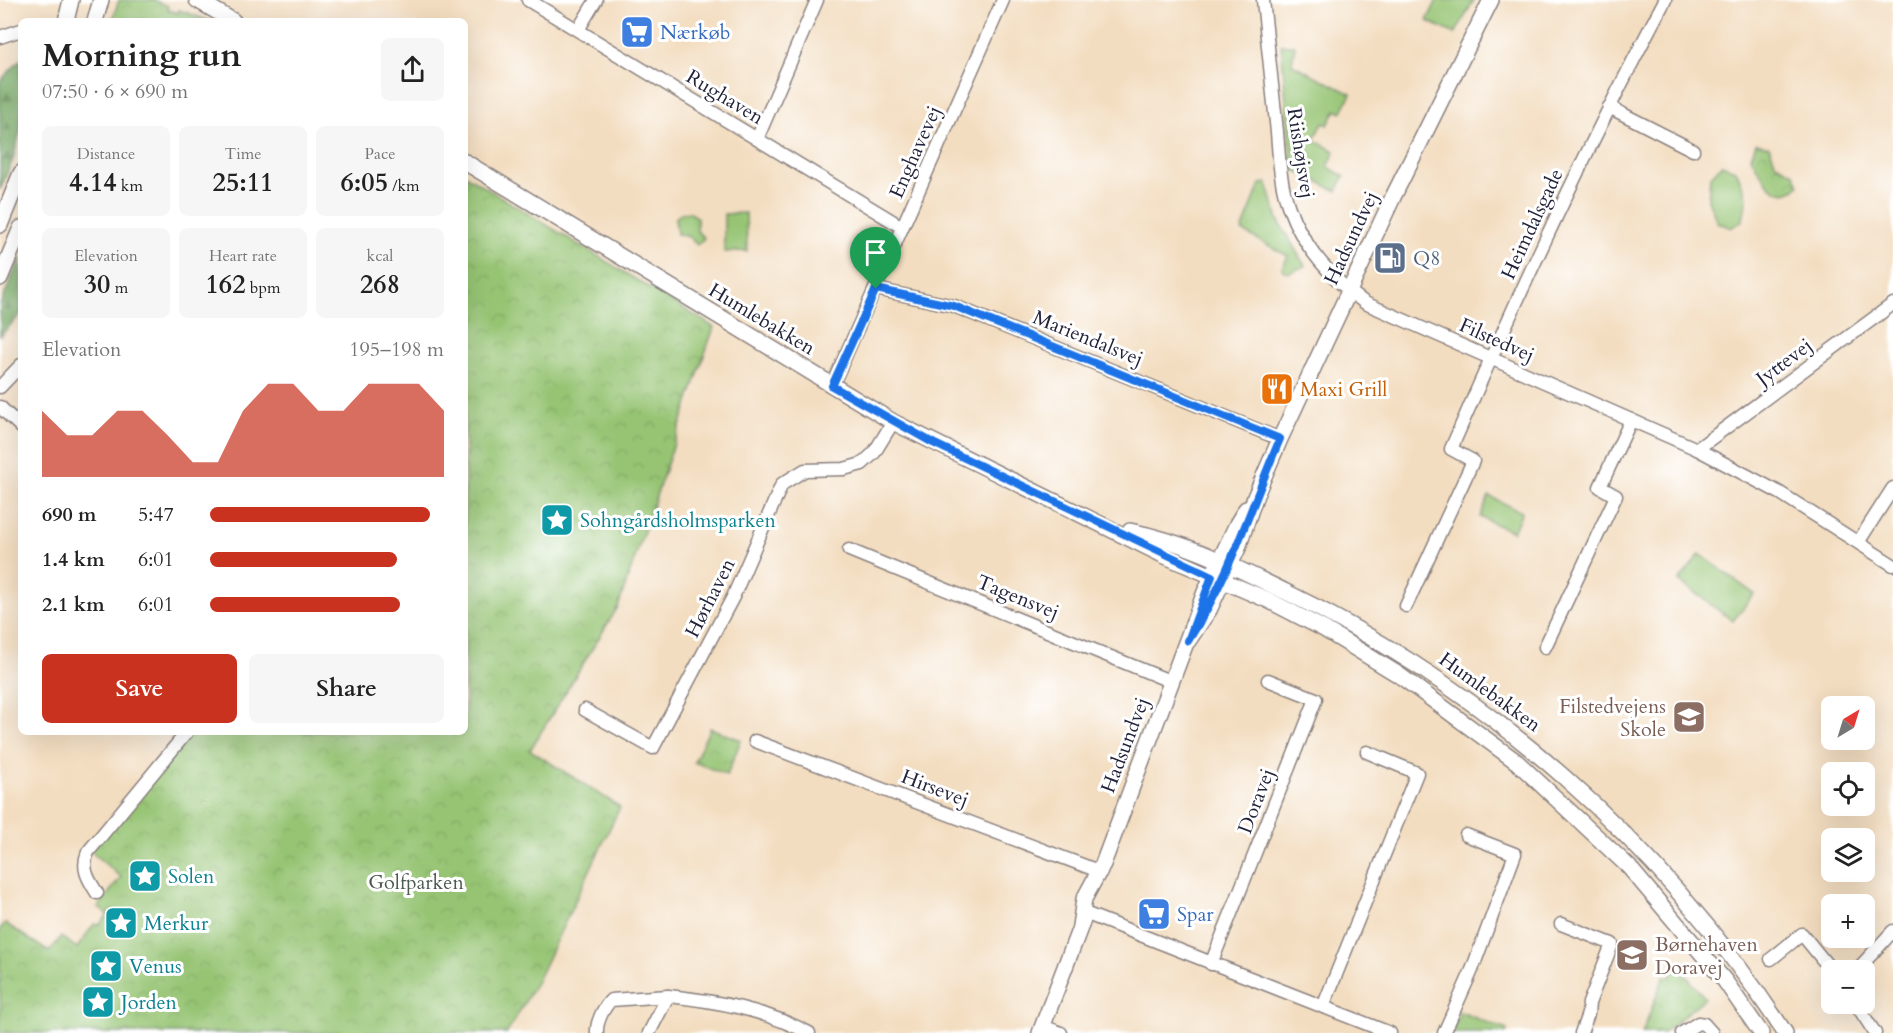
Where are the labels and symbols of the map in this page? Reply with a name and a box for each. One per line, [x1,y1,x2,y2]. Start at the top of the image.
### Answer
supermarket icon: Nærkøb [619,14,655,50]
place label: Nærkøb [660,19,731,46]
street label: Rughaven [681,63,769,131]
street label: Enghavevej [883,101,947,203]
street label: Riishøjsvej [1281,106,1321,200]
street label: Heimdalsgade [1495,164,1569,284]
street label: Hadsundvej [1318,187,1384,289]
pin [850,227,901,289]
fuel station icon: Q8 [1372,240,1408,276]
place label: Q8 [1413,245,1441,272]
street label: Humlebakken [704,277,821,362]
street label: Mariendalsvej [1029,304,1147,372]
street label: Filstedvej [1455,311,1539,369]
street label: Jyttevej [1748,332,1818,394]
restaurant icon: Maxi Grill [1259,371,1295,407]
place label: Maxi Grill [1300,376,1387,403]
place icon: Sohngårdsholmsparken [539,502,575,538]
place label: Sohngårdsholmsparken [580,507,777,534]
street label: Hørhaven [679,553,742,642]
street label: Tagensvej [973,568,1063,626]
street label: Humlebakken [1434,646,1547,739]
street label: Hadsundvej [1094,693,1156,797]
place label: Filstedvejens Skole [1559,693,1666,743]
north arrow [1821,696,1875,750]
school or university icon: Filstedvejens Skole [1671,699,1707,735]
street label: Hirsevej [897,763,973,813]
street label: Doravej [1231,764,1281,838]
place icon: Solen [127,858,163,894]
place label: Solen [168,863,215,890]
park label: Golfparken [368,869,464,896]
supermarket icon: Spar [1136,896,1172,932]
place label: Spar [1177,901,1214,928]
place icon: Merkur [103,905,139,941]
place label: Merkur [144,910,209,937]
place label: Børnehaven Doravej [1655,931,1758,981]
school or university icon: Børnehaven Doravej [1614,937,1650,973]
place icon: Venus [88,948,124,984]
place label: Venus [129,953,182,980]
place icon: Jorden [80,984,116,1020]
place label: Jorden [118,989,178,1016]

